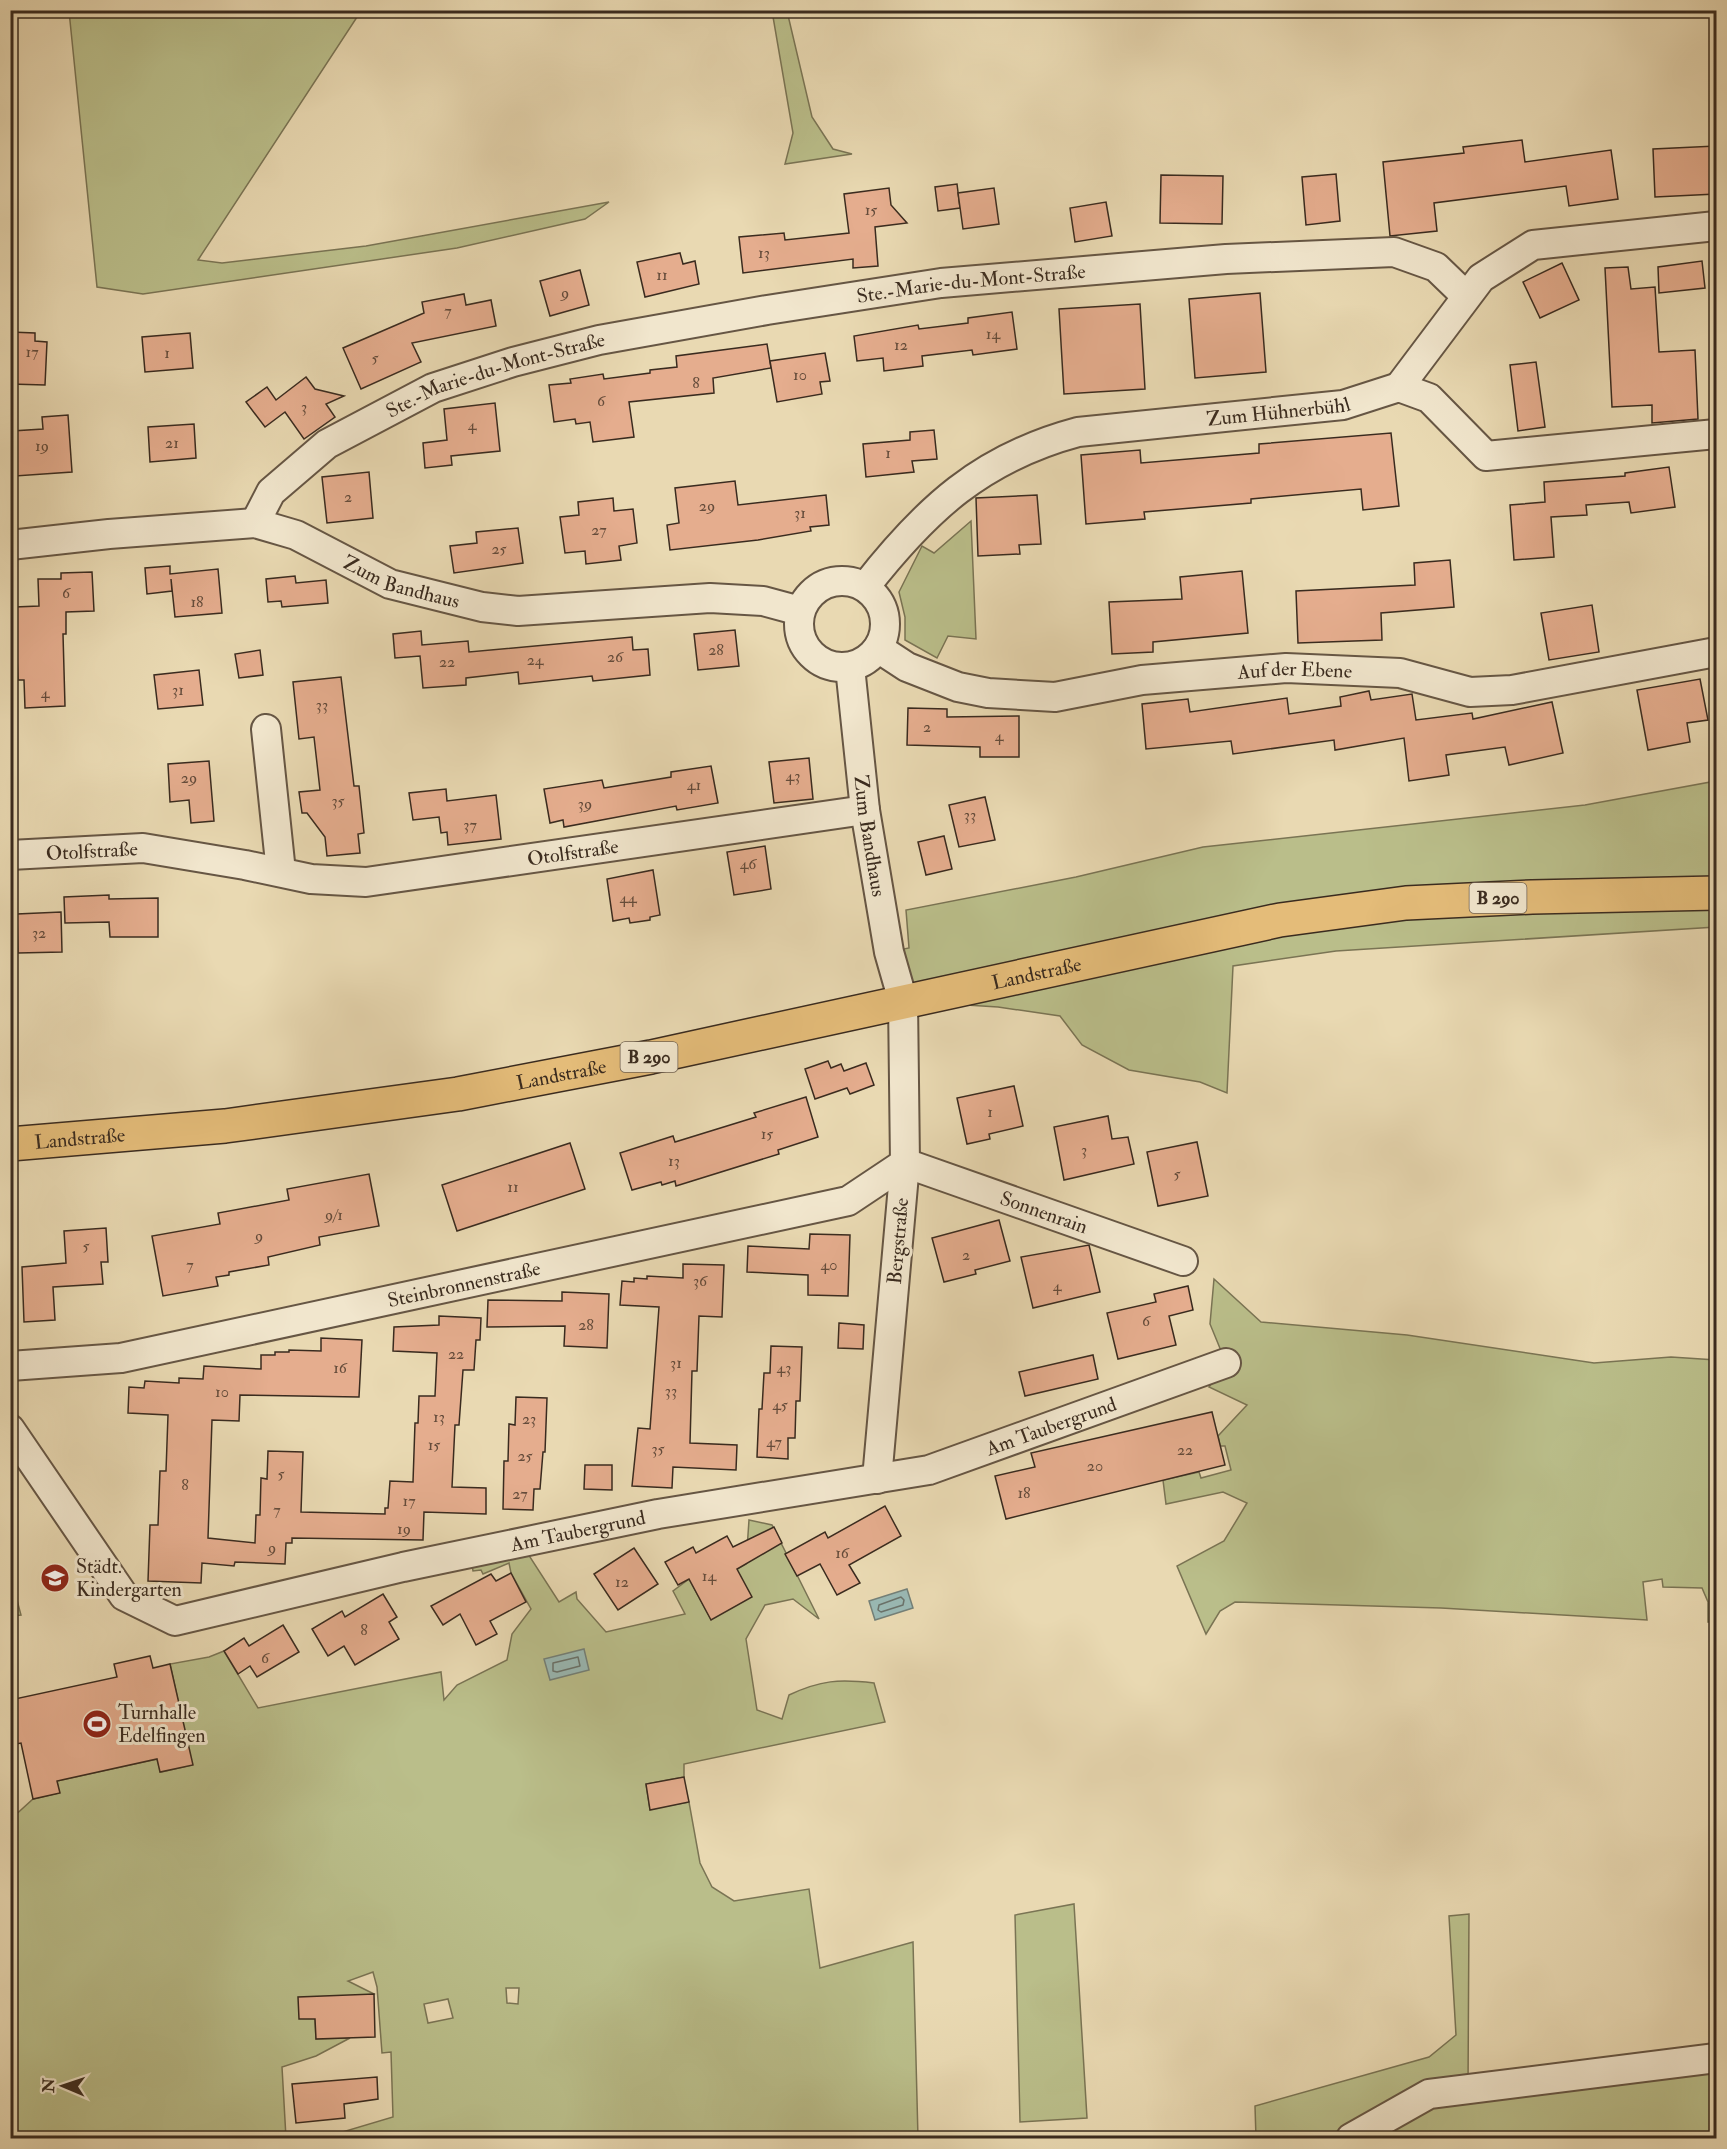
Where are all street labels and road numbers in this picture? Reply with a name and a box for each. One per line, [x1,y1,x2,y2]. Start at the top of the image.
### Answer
street label: Ste.-Marie-du-Mont-Straße [855,258,1087,308]
street label: Ste.-Marie-du-Mont-Straße [381,327,607,423]
street label: Zum Hühnerbühl [1205,391,1353,431]
street label: Zum Bandhaus [339,549,463,614]
street label: Auf der Ebene [1235,655,1353,685]
street label: Zum Bandhaus [849,774,892,898]
street label: Otolfstraße [525,833,620,871]
street label: Otolfstraße [45,836,138,866]
road number: B 290 [1470,883,1526,913]
street label: Landstraße [989,951,1084,995]
road number: B 290 [620,1042,678,1072]
street label: Landstraße [514,1053,608,1095]
street label: Landstraße [33,1122,126,1154]
street label: Sonnenrain [997,1185,1091,1239]
street label: Bergstraße [882,1197,914,1285]
street label: Steinbronnenstraße [385,1255,543,1313]
street label: Am Taubergrund [981,1391,1120,1461]
street label: Am Taubergrund [507,1504,648,1557]

